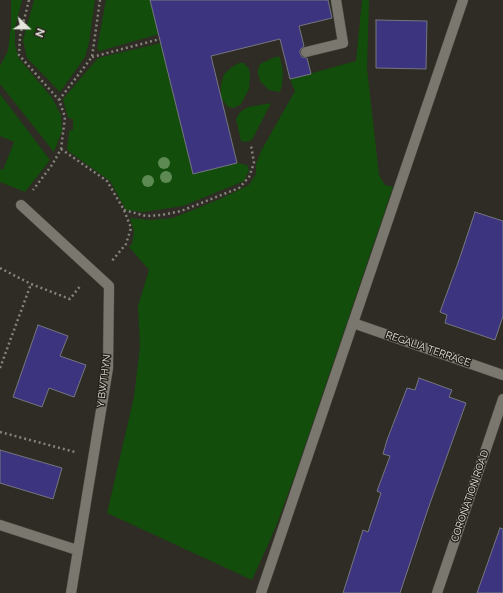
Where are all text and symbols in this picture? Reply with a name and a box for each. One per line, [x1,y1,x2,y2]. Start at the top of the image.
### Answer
north arrow [8,8,48,48]
text: N [32,26,47,39]
street label: REGALIA TERRACE [384,329,472,369]
street label: Y BWTHYN [95,354,113,408]
street label: CORONATION ROAD [449,449,491,543]

